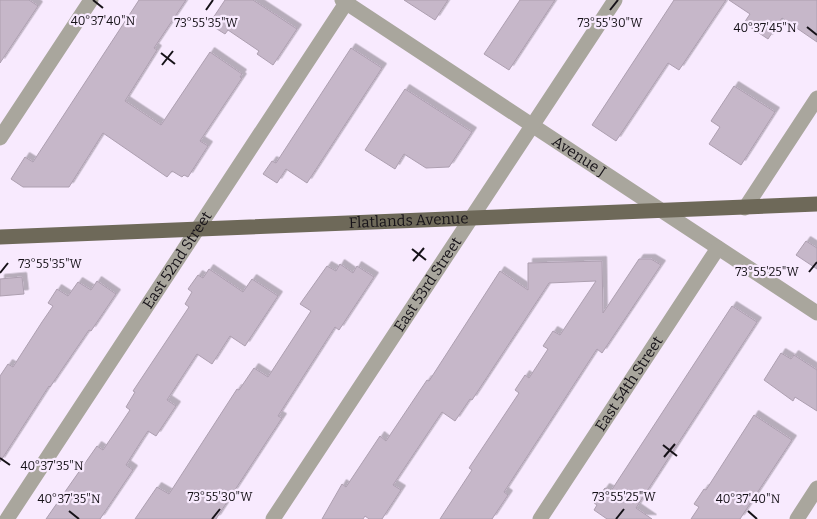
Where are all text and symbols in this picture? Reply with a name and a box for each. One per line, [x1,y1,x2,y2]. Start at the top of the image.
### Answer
text: 40°37'40"N [71,14,136,28]
text: 73°55'35"W [174,16,239,30]
text: 73°55'30"W [577,16,643,30]
text: 40°37'45"N [733,21,797,35]
street label: Avenue J [549,132,609,181]
street label: East 52nd Street [139,207,216,312]
street label: Flatlands Avenue [349,209,469,232]
street label: East 53rd Street [390,233,466,335]
text: 73°55'35"W [18,257,83,271]
text: 73°55'25"W [735,265,799,279]
street label: East 54th Street [591,332,667,434]
text: 40°37'35"N [21,459,84,473]
text: 73°55'30"W [187,490,253,504]
text: 73°55'25"W [592,490,656,504]
text: 40°37'35"N [38,492,101,506]
text: 40°37'40"N [716,492,781,506]

